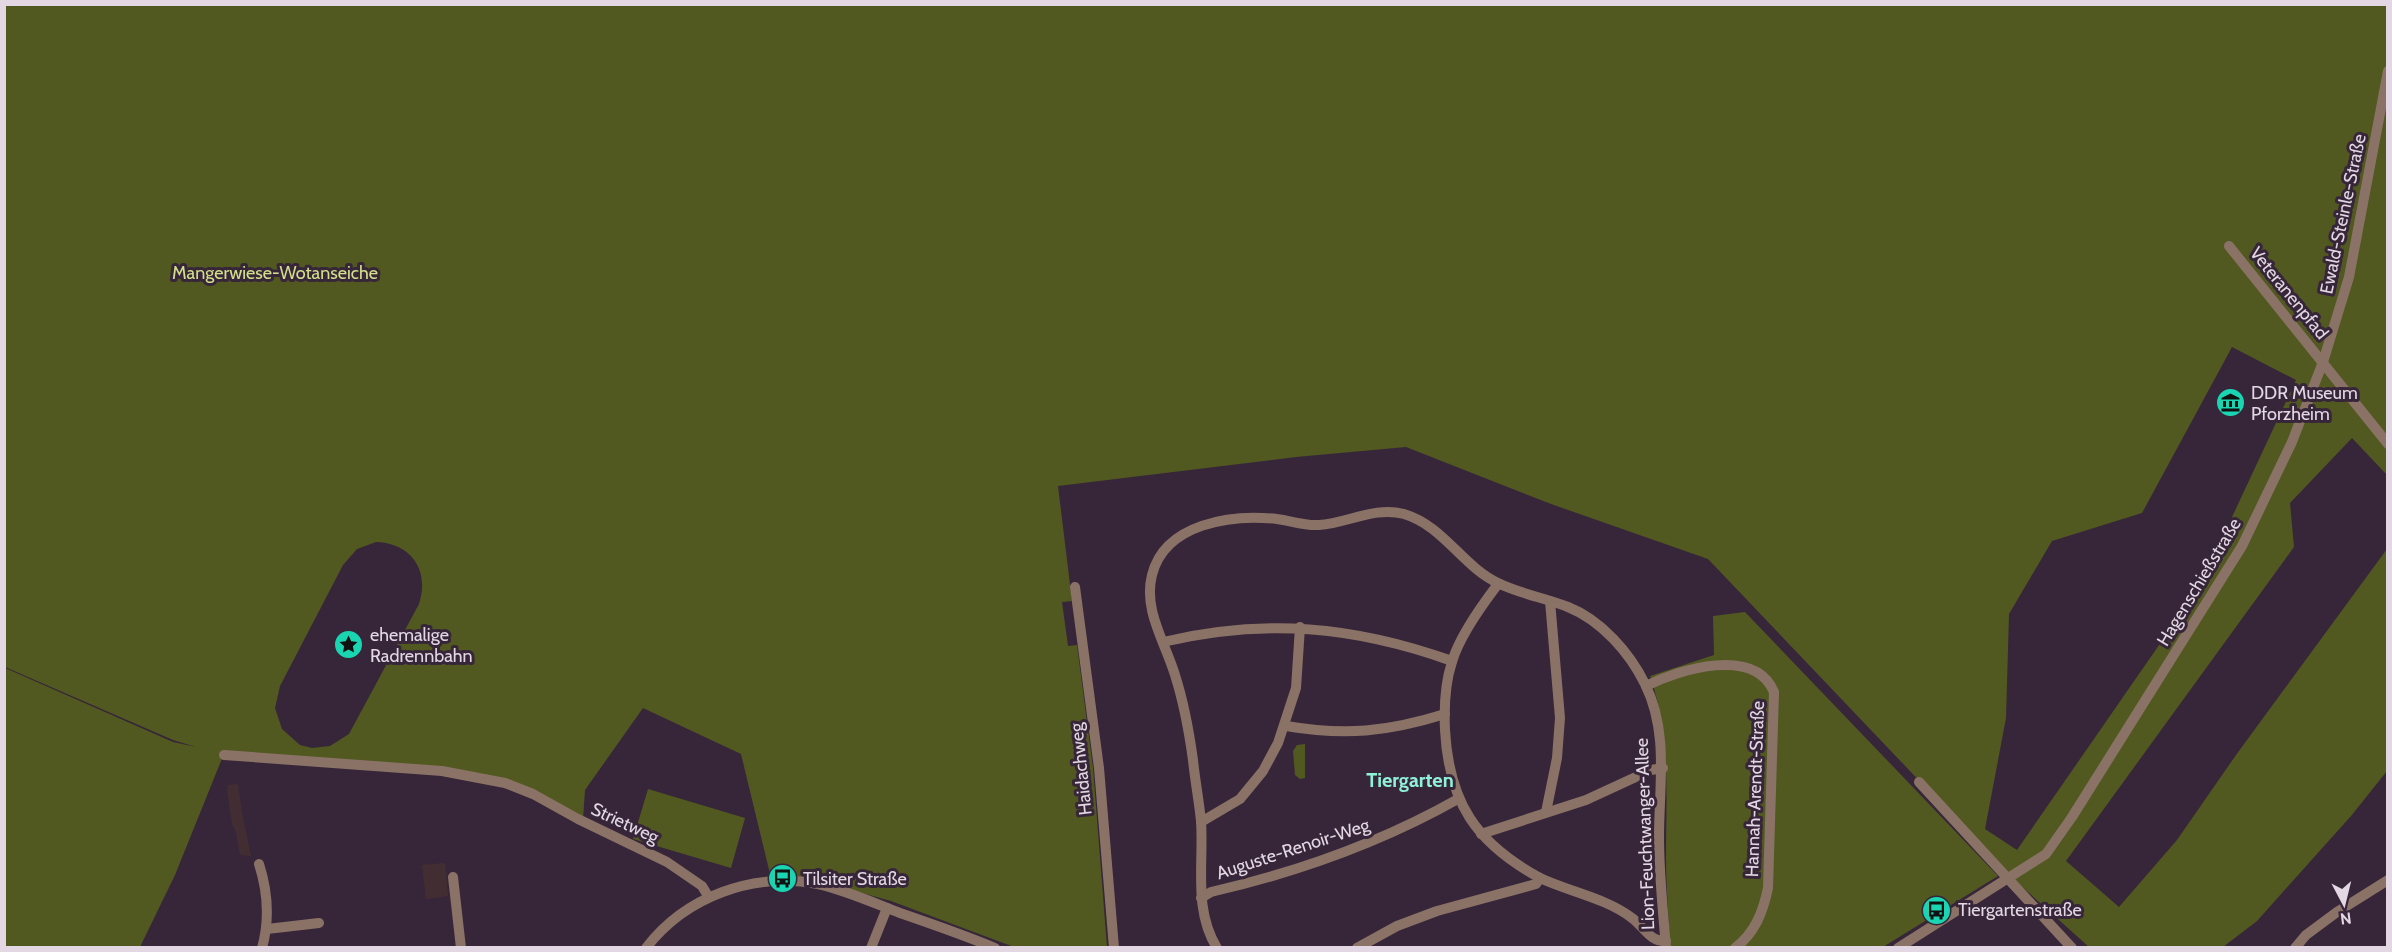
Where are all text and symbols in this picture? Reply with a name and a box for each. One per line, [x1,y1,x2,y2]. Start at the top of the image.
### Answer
street label: Ewald-Steinle-Straße [2315,132,2371,296]
street label: Veteranenpfad [2245,242,2333,344]
park label: Mangerwiese-Wotanseiche [172,262,378,284]
place label: DDR Museum Pforzheim [2251,382,2358,425]
museum icon: DDR Museum Pforzheim [2214,387,2246,419]
street label: Hagenschießstraße [2152,514,2246,650]
place label: ehemalige Radrennbahn [370,624,473,667]
place icon: ehemalige Radrennbahn [333,629,365,661]
street label: Hannah-Arendt-Straße [1741,700,1769,878]
street label: Haidachweg [1065,721,1097,816]
street label: Lion-Feuchtwanger-Allee [1631,738,1659,930]
district label: Tiergarten [1366,768,1454,792]
street label: Strietweg [588,798,663,849]
street label: Auguste-Renoir-Weg [1214,814,1373,884]
bus stop icon: Tilsiter Straße [766,863,798,895]
place label: Tilsiter Straße [803,868,907,890]
north arrow [2314,874,2374,934]
bus stop icon: Tiergartenstraße [1921,894,1953,926]
place label: Tiergartenstraße [1958,899,2082,921]
text: N [2339,908,2353,929]

